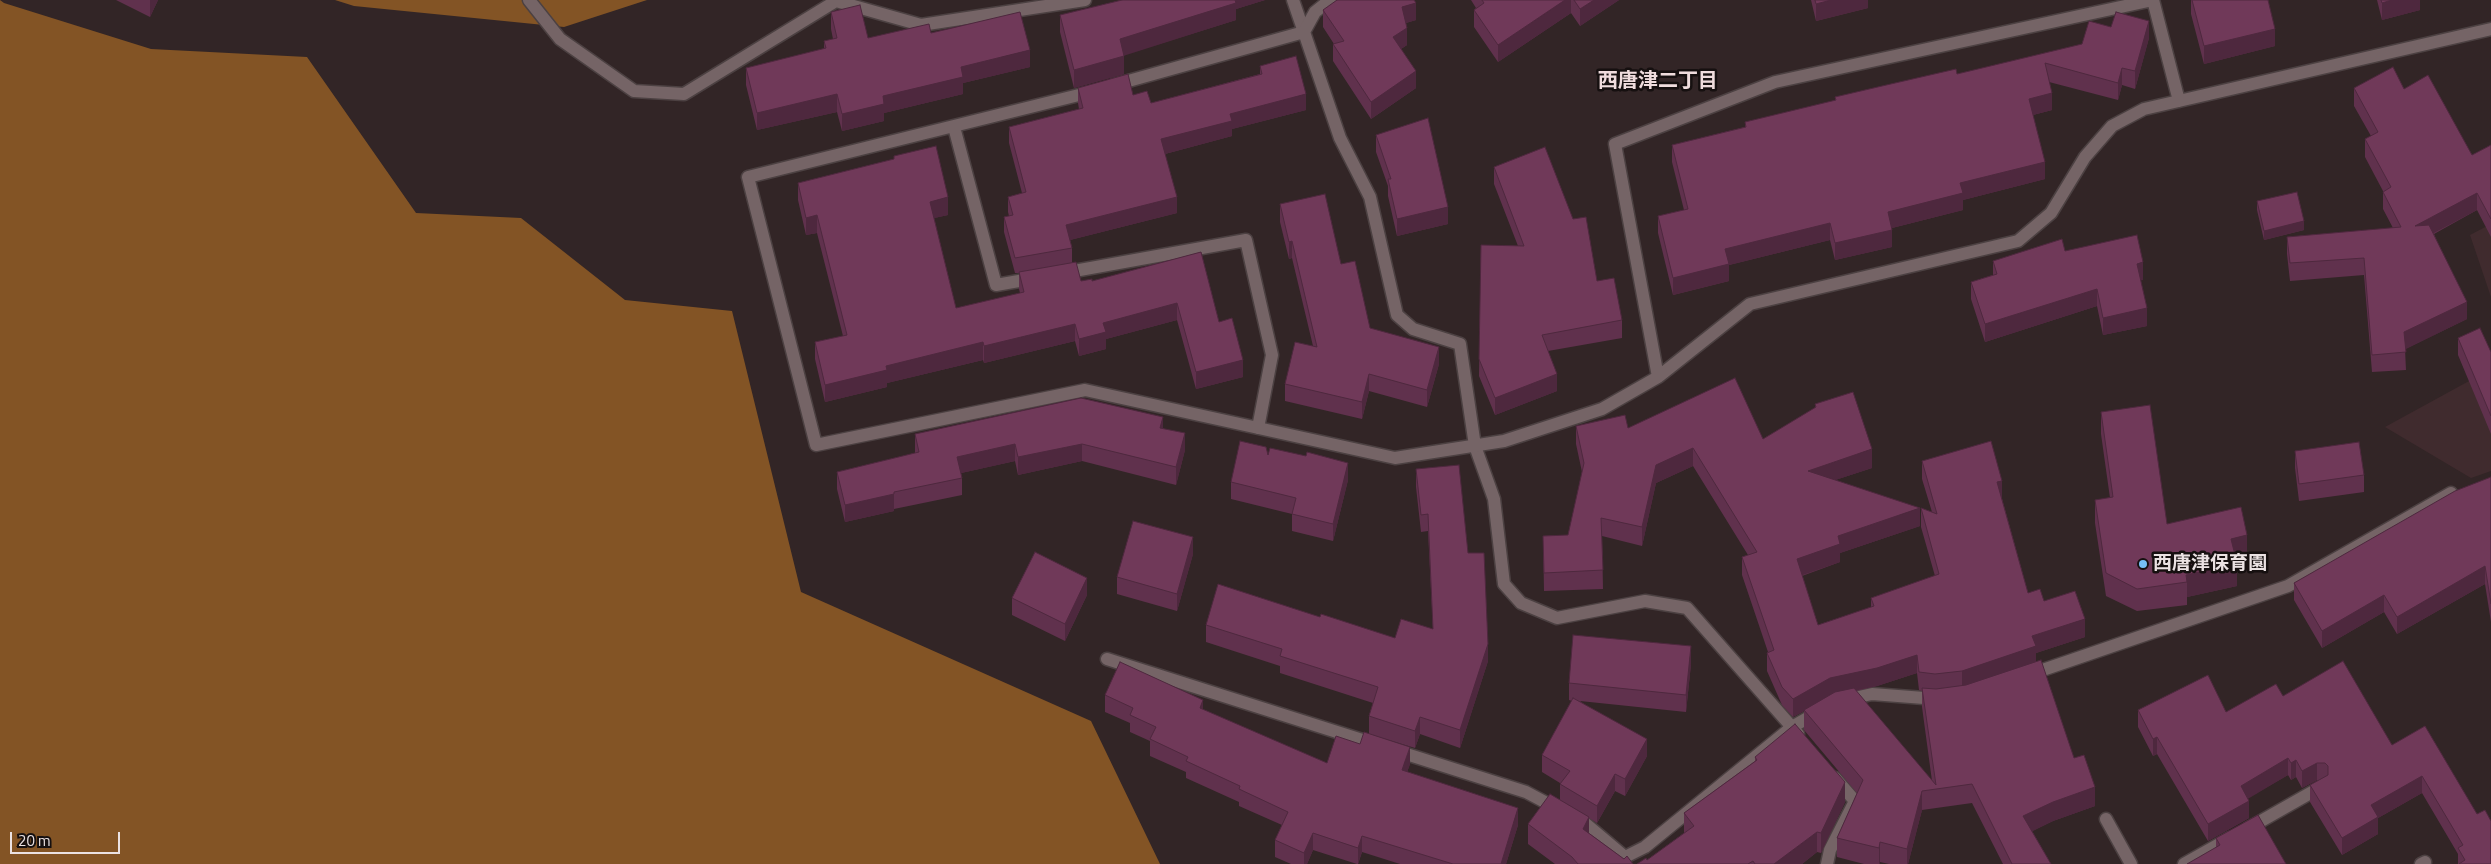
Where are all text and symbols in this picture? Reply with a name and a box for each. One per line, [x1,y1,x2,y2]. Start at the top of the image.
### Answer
district label: 西唐津二丁目 [1598,70,1718,94]
place label: 西唐津保育園 [2153,553,2267,575]
marker: 西唐津保育園 [2137,558,2149,570]
scale bar [12,822,122,854]
text: 20 m [18,829,51,852]

